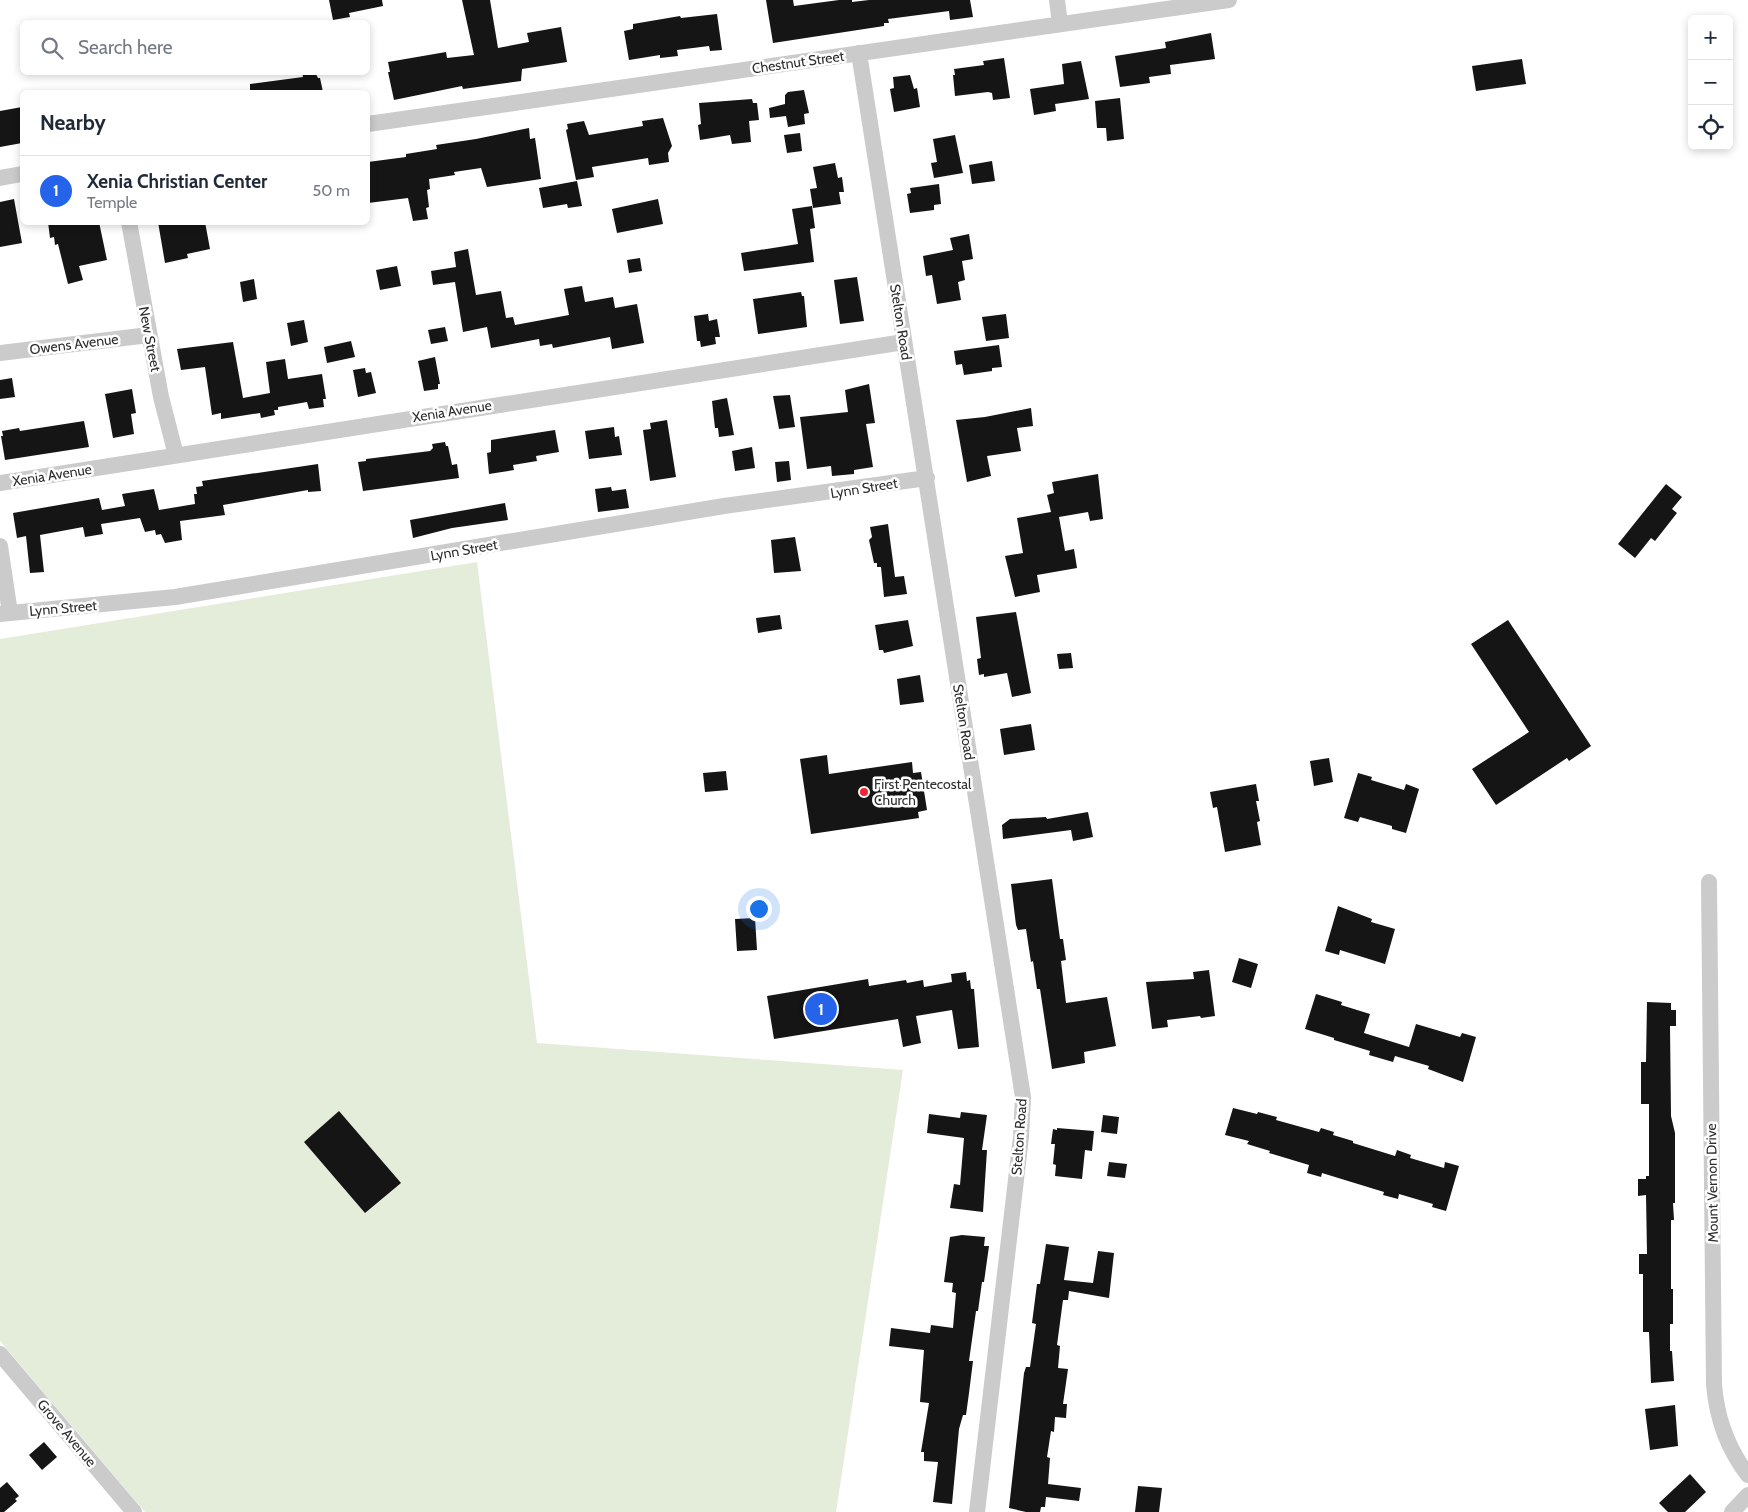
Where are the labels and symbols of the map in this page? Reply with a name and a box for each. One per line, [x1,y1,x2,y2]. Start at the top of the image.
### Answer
street label: Chestnut Street [751,47,846,77]
street label: Stelton Road [886,283,916,361]
street label: New Street [135,305,165,373]
street label: Owens Avenue [29,330,119,358]
street label: Xenia Avenue [411,396,493,426]
street label: Xenia Avenue [11,460,93,490]
street label: Lynn Street [829,474,899,502]
street label: Lynn Street [429,535,499,565]
street label: Lynn Street [28,596,98,620]
street label: Stelton Road [949,683,979,761]
place label: First Pentecostal Church [874,775,972,809]
marker: First Pentecostal Church [858,786,870,798]
your location [746,896,772,922]
pin: 1 [805,990,837,1028]
street label: Stelton Road [1007,1098,1031,1176]
street label: Mount Vernon Drive [1702,1123,1722,1243]
street label: Grove Avenue [34,1396,100,1470]

